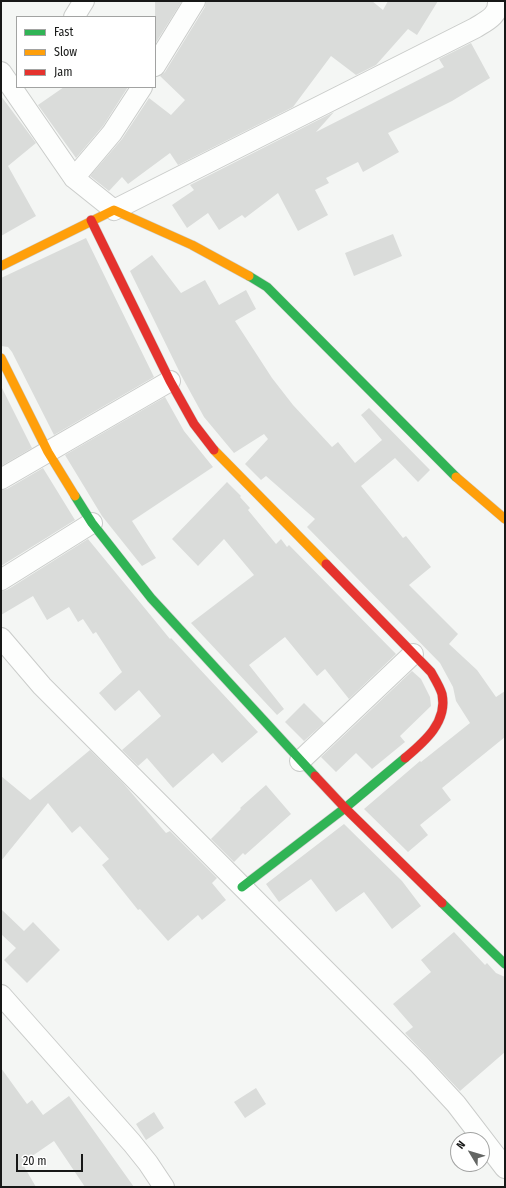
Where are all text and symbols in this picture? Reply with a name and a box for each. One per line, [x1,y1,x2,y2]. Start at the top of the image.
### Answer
legend [16,16,156,88]
text: Fast [54,25,73,39]
text: Slow [54,45,77,59]
text: Jam [54,65,72,79]
north arrow [450,1132,490,1172]
text: N [454,1138,468,1152]
scale bar [18,1146,85,1172]
text: 20 m [23,1154,47,1168]

